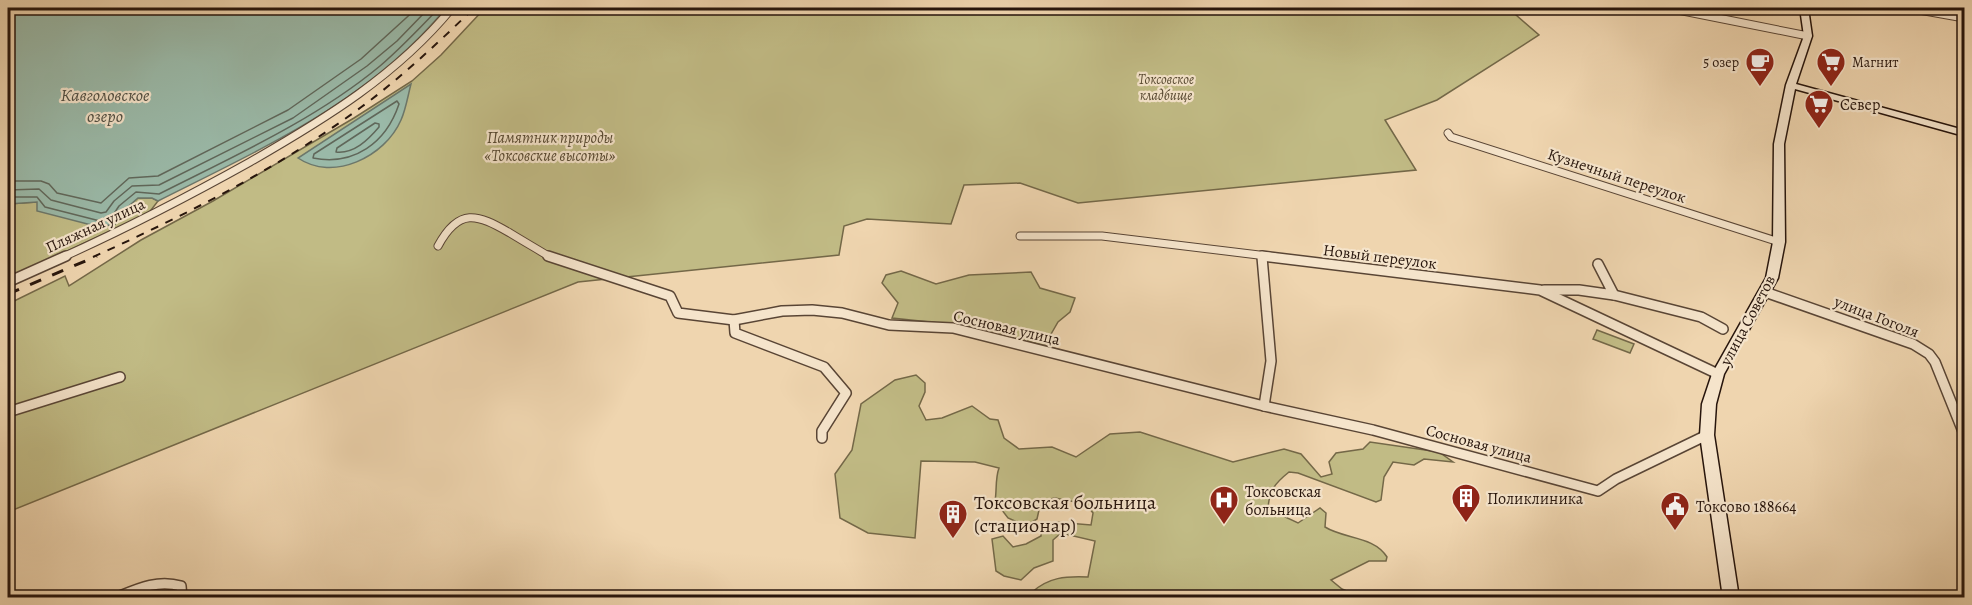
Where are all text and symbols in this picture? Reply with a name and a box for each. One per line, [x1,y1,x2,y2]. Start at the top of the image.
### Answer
cafe icon: 5 озер [1744,46,1776,88]
supermarket icon: Магнит [1815,46,1847,88]
place label: 5 озер [1703,53,1739,72]
place label: Магнит [1852,53,1899,72]
park label: Токсовское кладбище [1138,70,1194,105]
water label: Кавголовское озеро [60,83,150,128]
supermarket icon: Север [1803,88,1835,130]
place label: Север [1840,94,1880,116]
park label: Памятник природы «Токсовские высоты» [485,127,616,167]
street label: Кузнечный переулок [1545,143,1689,209]
street label: Пляжная улица [42,193,149,259]
street label: Новый переулок [1322,239,1438,275]
street label: улица Советов [1714,271,1781,370]
street label: улица Гоголя [1830,290,1923,343]
street label: Сосновая улица [951,305,1063,351]
street label: Сосновая улица [1423,419,1535,469]
place label: Токсовская больница [1245,481,1322,521]
building icon: Поликлиника [1450,482,1482,524]
hospital icon: Токсовская больница [1208,484,1240,526]
place label: Поликлиника [1487,488,1584,510]
place label: Токсовская больница (стационар) [974,489,1157,539]
public building icon: Токсово 188664 [1659,490,1691,532]
place label: Токсово 188664 [1696,496,1797,518]
building icon: Токсовская больница (стационар) [937,498,969,540]

